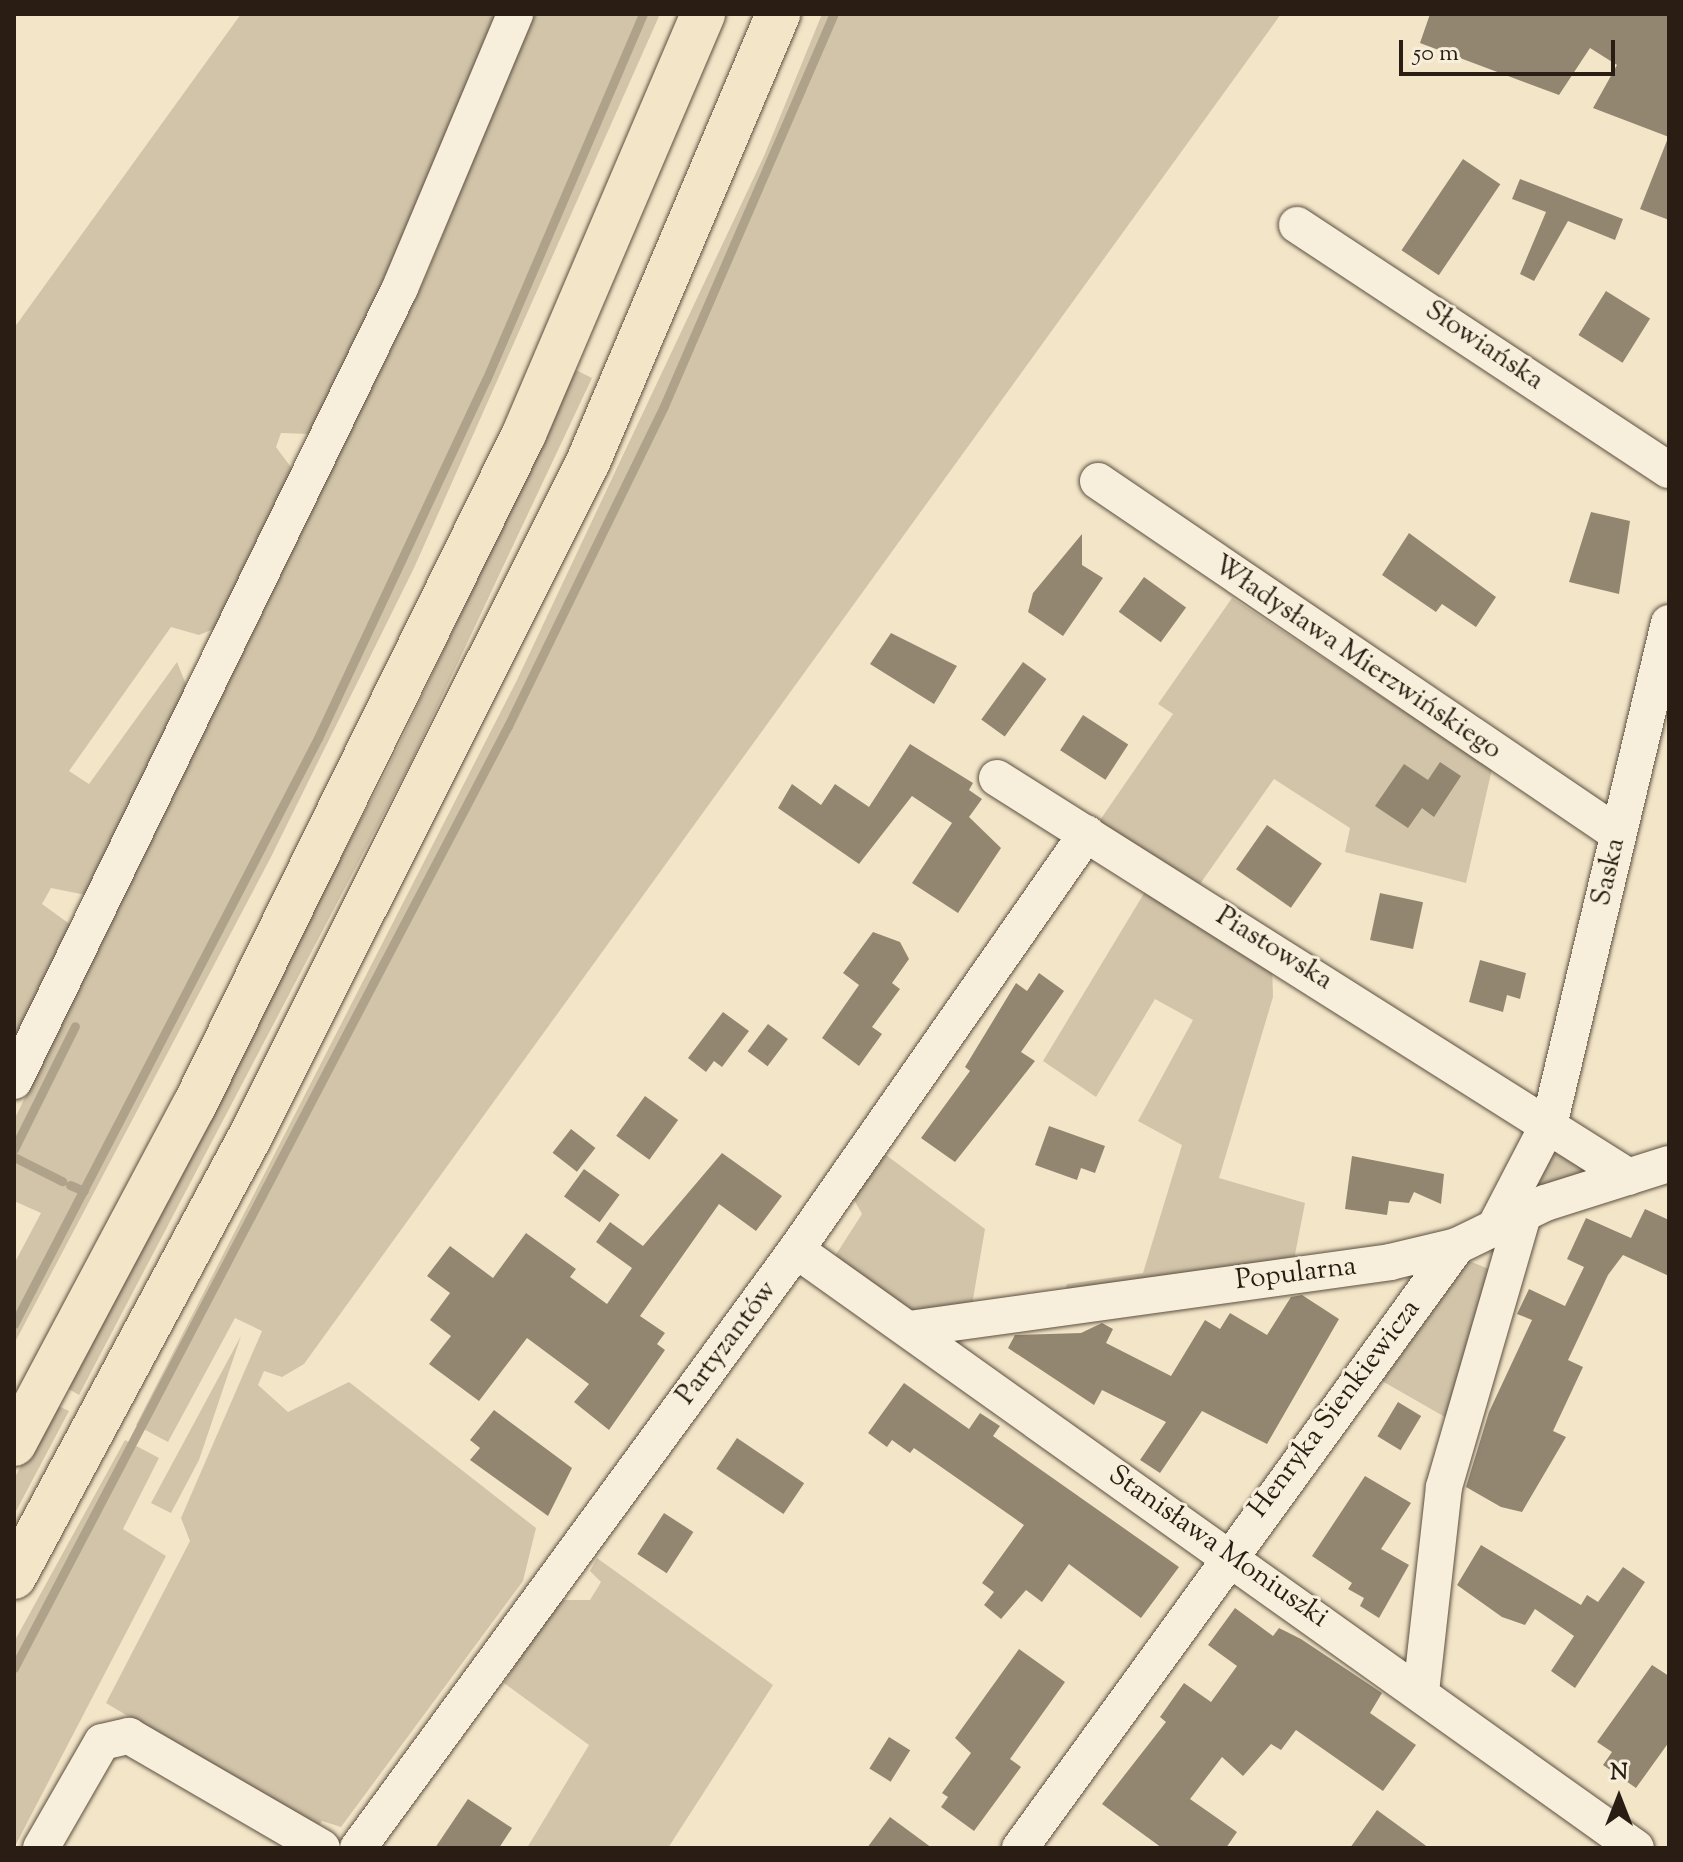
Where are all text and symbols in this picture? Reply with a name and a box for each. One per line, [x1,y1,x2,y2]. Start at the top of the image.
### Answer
scale bar [1403,24,1619,74]
text: 50 m [1413,37,1459,71]
street label: Słowiańska [1418,294,1550,398]
street label: Władysława Mierzwińskiego [1206,549,1508,767]
street label: Saska [1585,835,1633,909]
street label: Piastowska [1209,900,1339,998]
street label: Popularna [1234,1250,1358,1298]
street label: Partyzantów [669,1274,785,1412]
street label: Henryka Sienkiewicza [1242,1293,1428,1525]
street label: Stanisława Moniuszki [1102,1458,1334,1636]
north arrow [1579,1758,1659,1838]
text: N [1610,1758,1628,1790]

